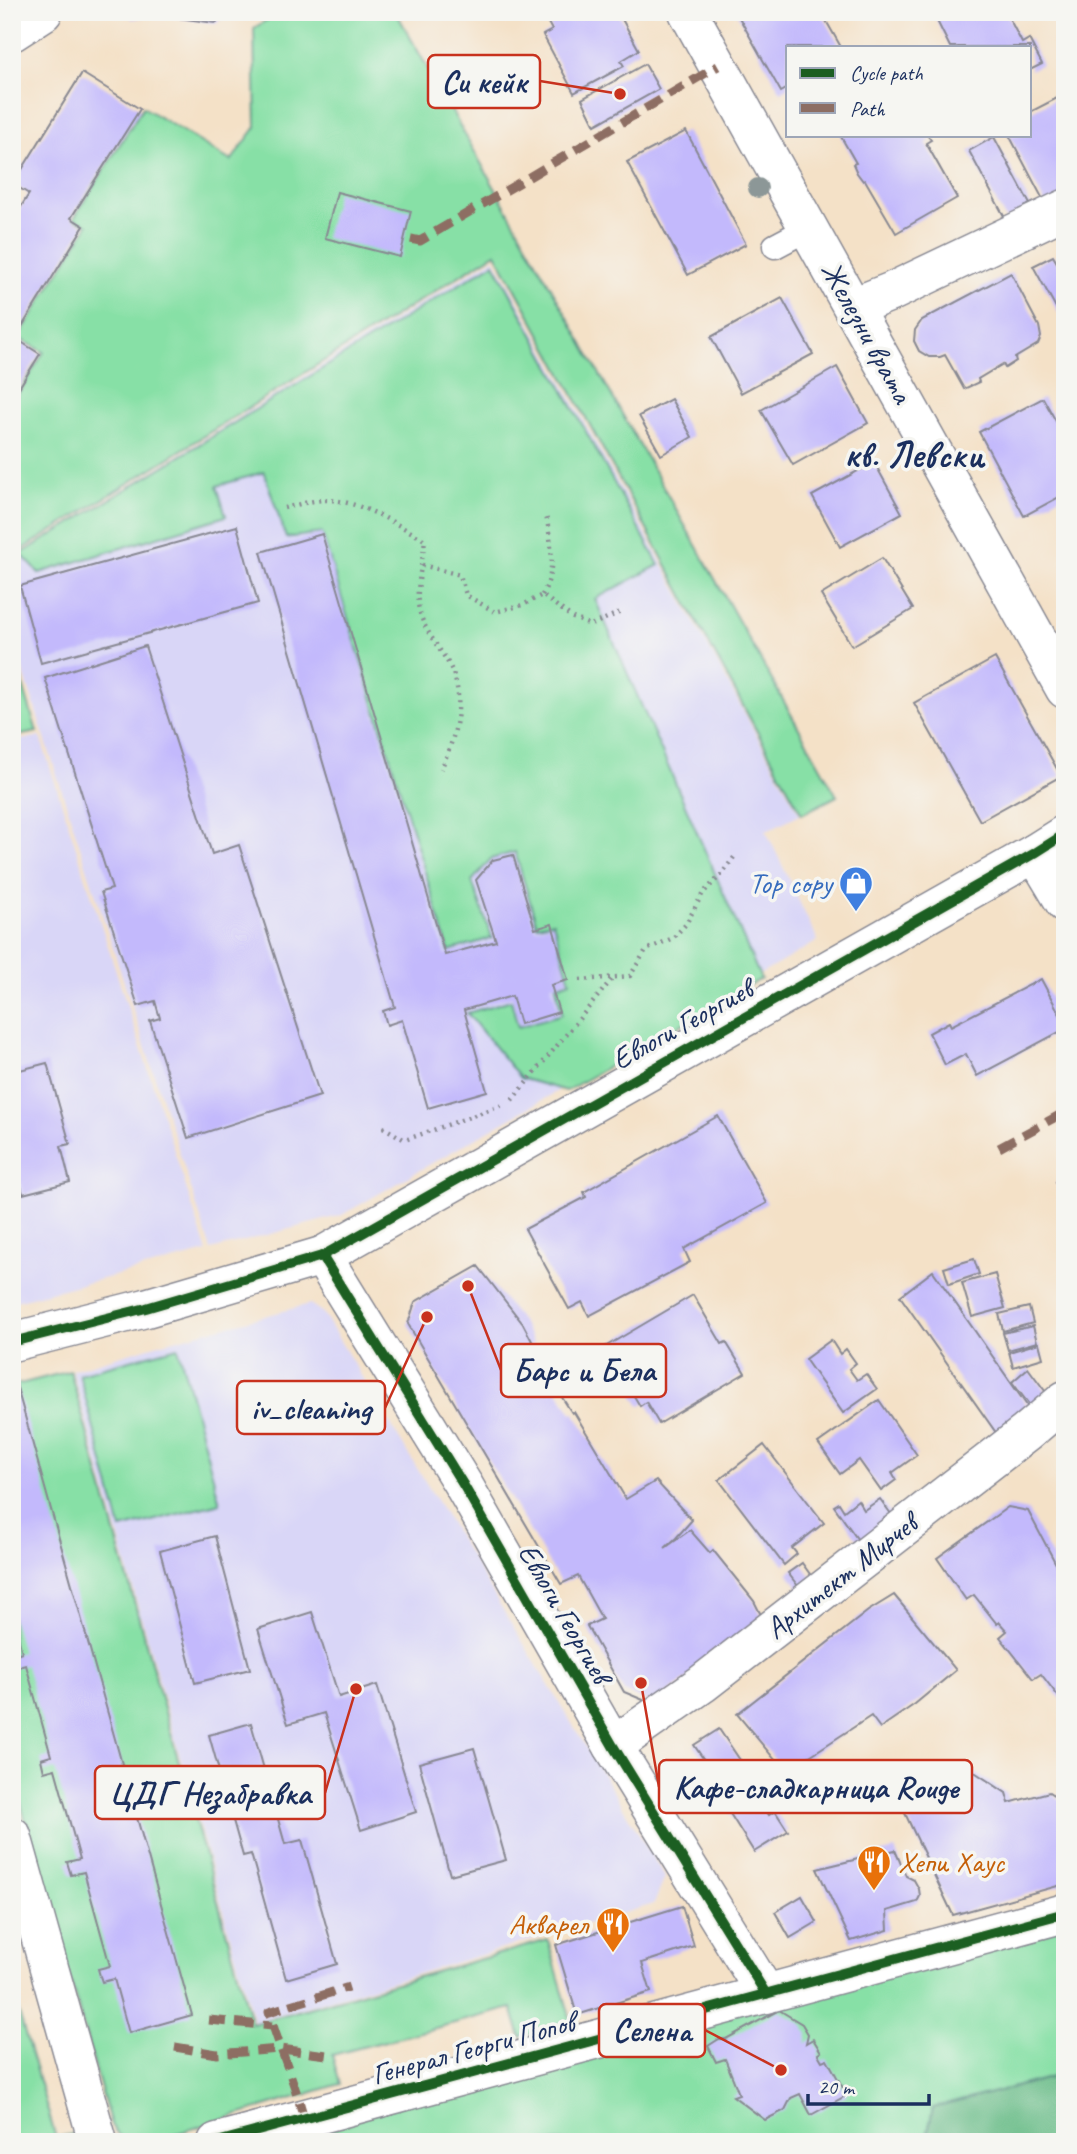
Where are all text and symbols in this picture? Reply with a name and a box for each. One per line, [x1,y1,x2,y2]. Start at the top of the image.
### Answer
legend [786,46,1032,136]
callout: Си кейк [428,55,540,108]
text: Cycle path [850,60,923,86]
text: Си кейк [441,62,530,103]
text: Path [850,96,886,122]
street label: Железни врата [812,254,923,411]
district label: кв. Левски [844,431,986,478]
place label: Top copy [749,864,835,902]
shop icon: Top copy [837,864,875,913]
street label: Евлоги Георгиев [605,967,764,1078]
callout: Барс и Бела [501,1344,666,1397]
text: Барс и Бела [513,1350,658,1391]
callout: iv_cleaning [237,1381,385,1434]
text: iv_cleaning [251,1388,374,1429]
street label: Архитект Мирчев [757,1502,929,1647]
street label: Евлоги Георгиев [510,1536,623,1695]
callout: Кафе-сладкарница Rouge [659,1760,972,1813]
callout: ЦДГ Незабравка [95,1766,325,1819]
text: Кафе-сладкарница Rouge [674,1767,961,1808]
text: ЦДГ Незабравка [109,1773,314,1815]
restaurant icon: Хепи Хаус [855,1843,893,1892]
place label: Хепи Хаус [898,1843,1005,1881]
place label: Акварел [509,1905,590,1943]
restaurant icon: Акварел [594,1905,632,1954]
street label: Генерал Георги Попов [368,2001,585,2093]
callout: Селена [599,2004,705,2057]
text: Селена [613,2010,694,2051]
scale bar [808,2063,928,2107]
text: 20 m [818,2074,856,2100]

